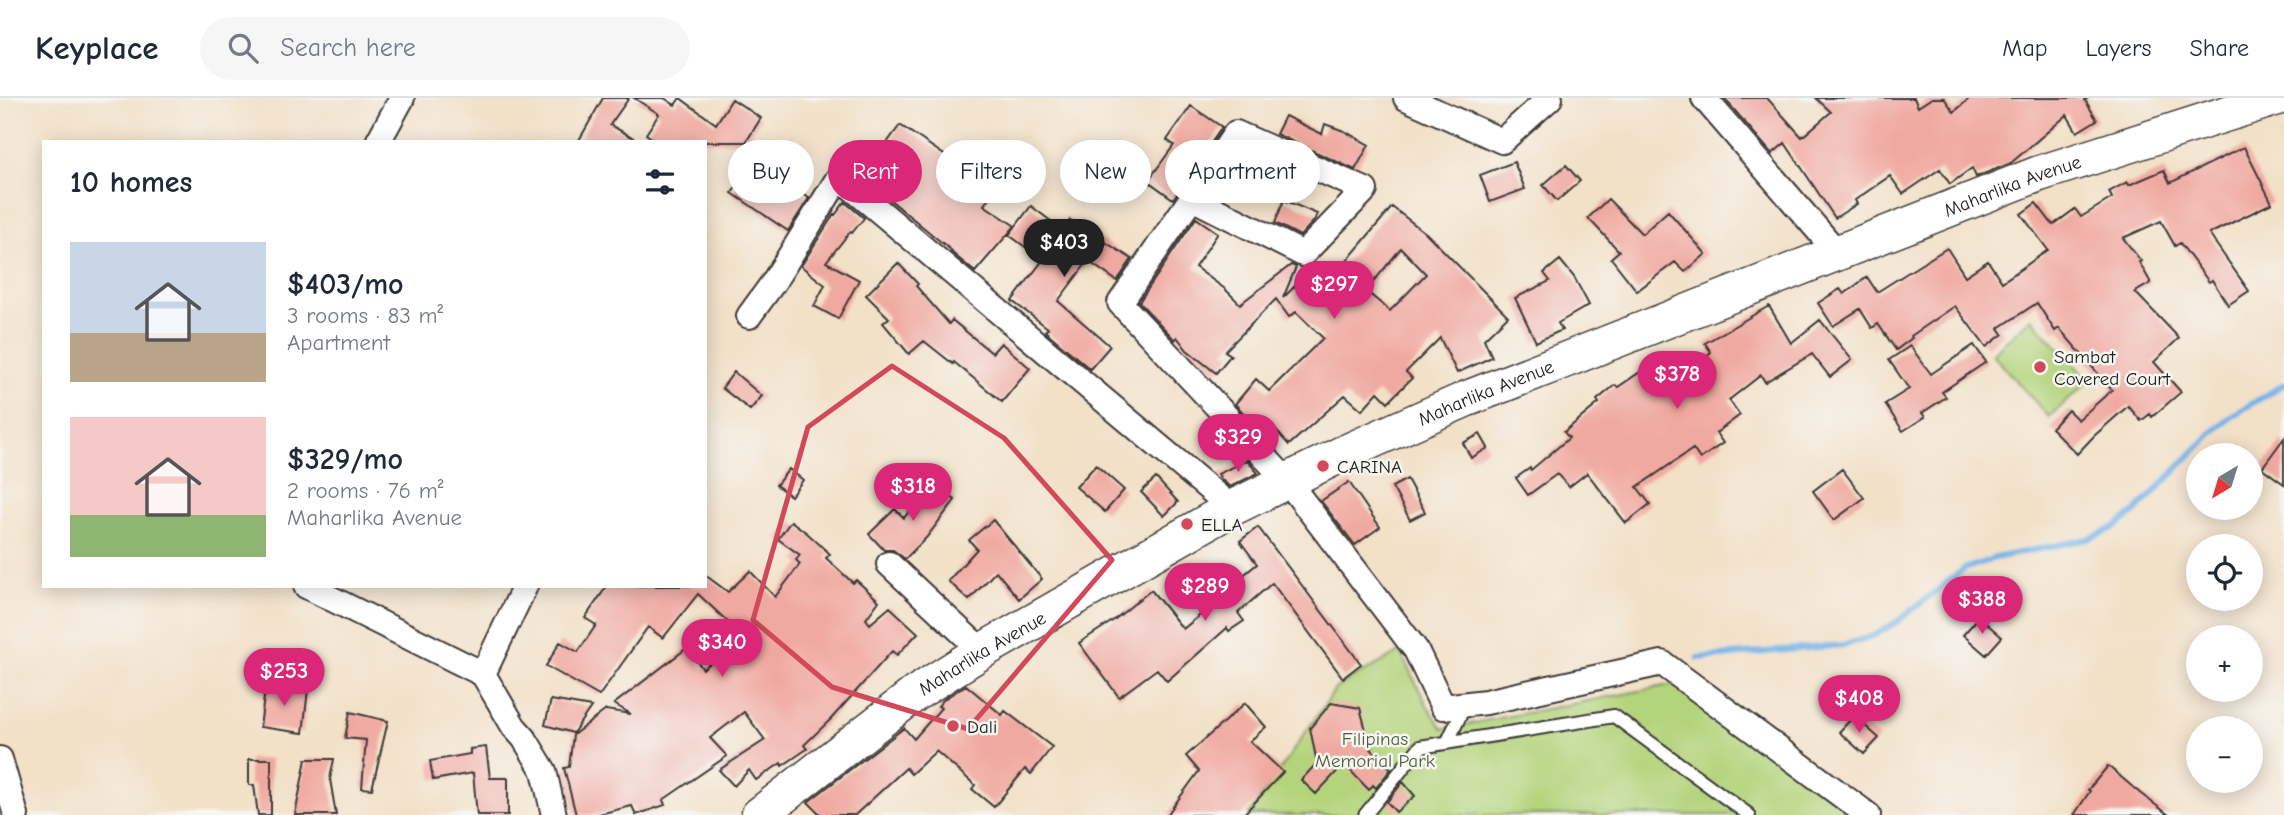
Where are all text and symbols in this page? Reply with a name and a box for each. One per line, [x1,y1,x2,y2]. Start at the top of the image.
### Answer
search box [200,17,690,80]
text: Keyplace [35,29,158,67]
icon: search [224,29,262,67]
text: Search here [280,33,416,63]
text: Map [2002,34,2048,62]
text: Layers [2086,34,2151,62]
text: Share [2189,34,2249,62]
chip: Buy [728,140,814,203]
chip: Rent [828,140,922,203]
chip: Filters [936,140,1046,203]
chip: New [1060,140,1151,203]
chip: Apartment [1165,140,1320,203]
street label: Maharlika Avenue [1941,151,2084,222]
icon: filters [641,163,679,201]
text: 10 homes [70,165,192,200]
pin: $403 [1023,220,1105,279]
text: $403 [1039,228,1089,255]
pin: $297 [1293,262,1375,321]
text: $403/mo [287,267,404,302]
icon: home [126,270,210,354]
text: $297 [1310,270,1358,297]
text: 3 rooms · 83 m² [287,302,443,329]
text: Apartment [287,329,390,356]
place label: Sambat Covered Court [2054,346,2171,390]
pin: $378 [1636,352,1718,411]
street label: Maharlika Avenue [1415,356,1557,431]
marker: Sambat Covered Court [2032,359,2048,375]
text: $378 [1654,360,1700,387]
pin: $329 [1197,414,1279,474]
text: $329 [1214,423,1262,450]
text: $329/mo [287,442,403,477]
north arrow [2186,443,2263,520]
map controls [2186,443,2263,793]
icon: home [126,445,210,529]
place label: CARINA [1337,456,1402,478]
marker: CARINA [1315,458,1331,474]
pin: $318 [872,464,954,523]
text: $318 [890,472,936,499]
text: 2 rooms · 76 m² [287,477,443,504]
text: Maharlika Avenue [287,504,462,531]
place label: ELLA [1201,514,1243,536]
marker: ELLA [1179,516,1195,532]
button: locate [2186,534,2263,611]
pin: $289 [1164,564,1246,623]
text: $289 [1180,572,1230,599]
pin: $388 [1941,576,2023,636]
text: $388 [1958,585,2006,612]
street label: Maharlika Avenue [915,607,1050,701]
pin: $340 [681,620,763,679]
button: + [2186,625,2263,702]
text: $340 [697,628,747,655]
pin: $253 [243,648,325,708]
text: $253 [260,657,308,684]
pin: $408 [1818,676,1900,735]
text: $408 [1834,684,1884,711]
place label: Dali [967,716,997,738]
button: − [2186,716,2263,793]
marker: Dali [945,718,961,734]
park label: Filipinas Memorial Park [1315,728,1436,772]

